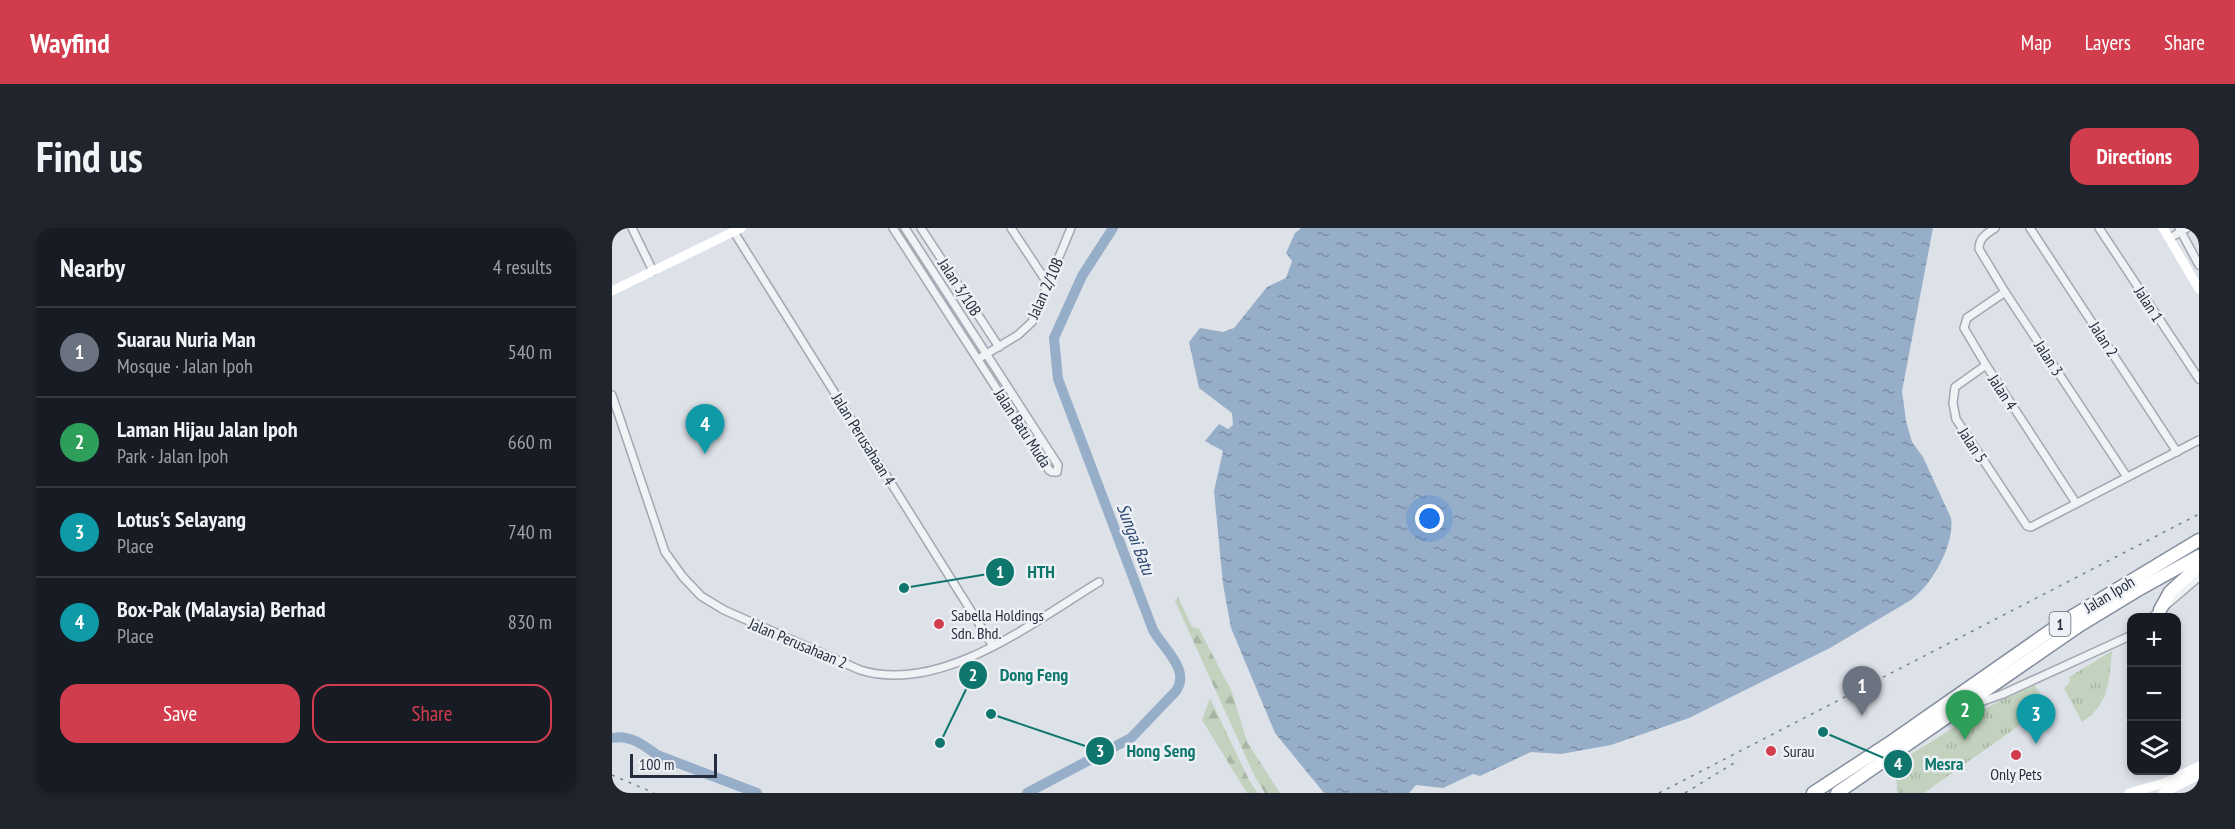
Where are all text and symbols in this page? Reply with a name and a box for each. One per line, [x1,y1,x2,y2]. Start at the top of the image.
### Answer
text: Wayfind [30,24,110,61]
text: Map [2021,29,2052,56]
text: Layers [2085,29,2131,56]
text: Share [2164,29,2205,56]
button: Directions [2070,128,2199,185]
text: Find us [36,129,143,184]
text: Nearby [60,251,125,284]
text: 4 results [493,254,552,280]
street label: Jalan 3/10B [933,254,986,320]
street label: Jalan 2/10B [1022,254,1067,323]
street label: Jalan 1 [2130,282,2168,325]
street label: Jalan 2 [2085,317,2123,360]
text: Suarau Nuria Man [117,325,256,353]
street label: Jalan 3 [2030,336,2068,379]
text: 1 [75,339,84,365]
text: 540 m [508,339,552,365]
text: Mosque · Jalan Ipoh [117,353,253,379]
street label: Jalan 4 [1984,370,2022,413]
street label: Jalan Batu Muda [990,384,1056,471]
street label: Jalan Perusahaan 4 [827,388,900,489]
pin: 4 [686,404,724,454]
text: Laman Hijau Jalan Ipoh [117,415,298,443]
street label: Jalan 5 [1954,423,1992,466]
text: 2 [75,429,84,455]
text: 660 m [508,429,552,455]
text: Park · Jalan Ipoh [117,443,228,469]
water label: Sungai Batu [1112,500,1161,579]
your location [1415,504,1444,533]
text: Lotus's Selayang [117,505,246,533]
text: 3 [75,519,84,545]
text: 740 m [508,519,552,545]
text: Place [117,533,154,559]
callout: HTH [985,554,1067,590]
text: 1 [996,560,1004,583]
text: HTH [1027,560,1055,583]
street label: Jalan Ipoh [2079,571,2138,617]
text: Box-Pak (Malaysia) Berhad [117,595,326,623]
place label: Sabella Holdings Sdn. Bhd. [951,605,1044,643]
text: 4 [75,609,84,635]
text: 830 m [508,609,552,635]
road number: 1 [2050,612,2070,636]
street label: Jalan Perusahaan 2 [745,613,850,673]
map controls [2127,613,2181,775]
button: + [2127,613,2181,667]
marker: Sabella Holdings Sdn. Bhd. [932,617,946,631]
text: Place [117,623,154,649]
callout: Dong Feng [958,657,1081,693]
text: 2 [969,663,977,686]
text: Dong Feng [1000,663,1068,686]
pin: 1 [1842,666,1882,716]
button: − [2127,667,2181,721]
button: Save [60,684,300,743]
button: Share [312,684,552,743]
pin: 2 [1946,690,1984,740]
pin: 3 [2016,694,2056,744]
button: layers [2127,721,2181,775]
callout: Hong Seng [1085,733,1208,769]
text: 3 [1096,739,1104,762]
text: Hong Seng [1126,739,1196,762]
place label: Surau [1783,741,1815,761]
marker: Surau [1764,744,1778,758]
callout: Mesra [1883,746,1976,782]
marker: Only Pets [2009,748,2023,762]
scale bar [630,751,717,778]
text: 4 [1894,752,1903,775]
text: Mesra [1925,752,1963,775]
text: 100 m [639,754,674,774]
place label: Only Pets [1990,764,2042,784]

